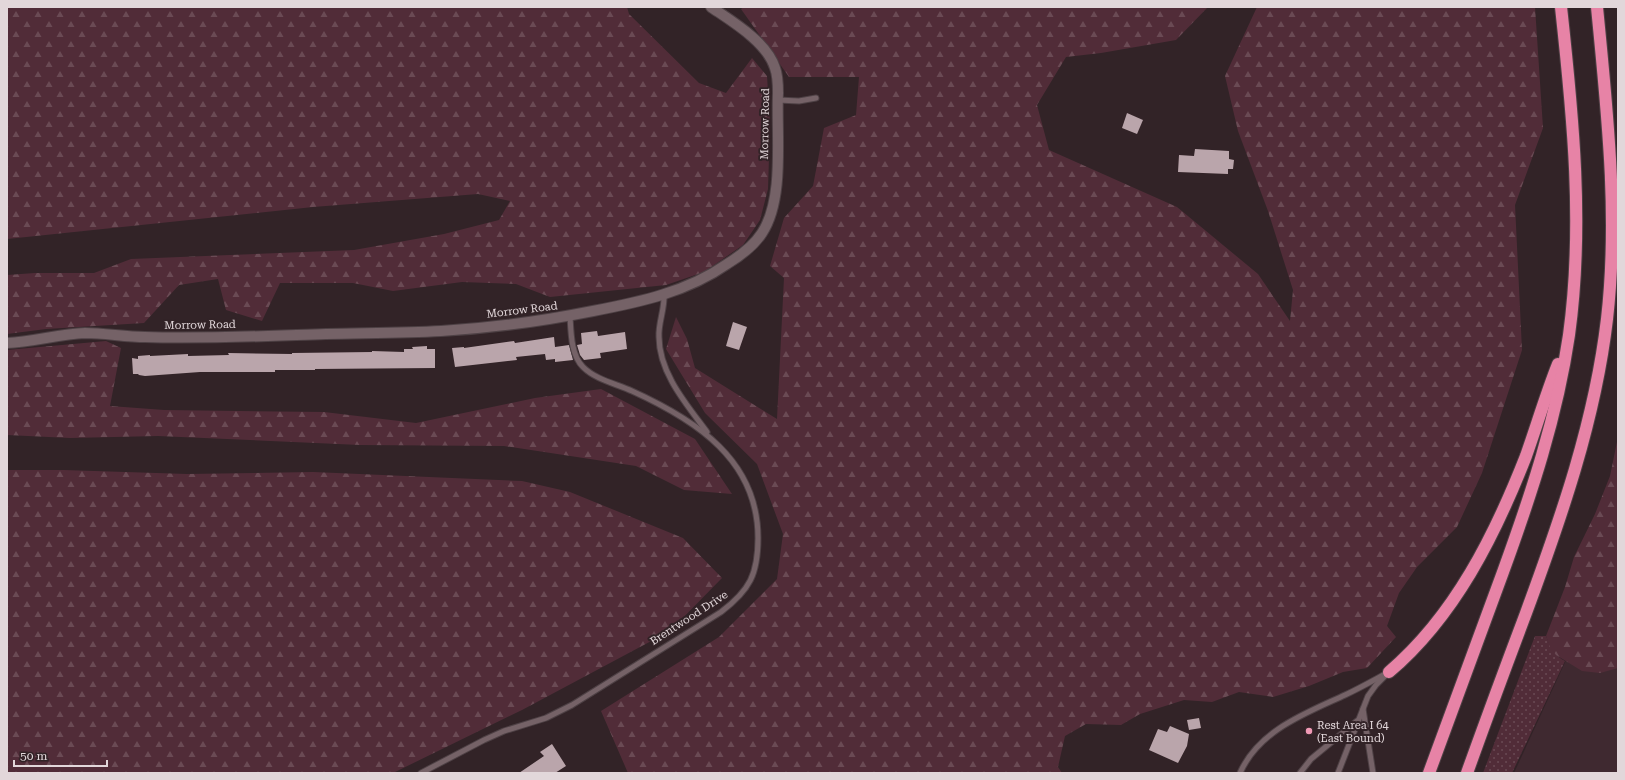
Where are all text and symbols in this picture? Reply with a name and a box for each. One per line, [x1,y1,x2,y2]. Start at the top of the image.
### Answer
street label: Morrow Road [758,88,772,160]
street label: Morrow Road [486,299,558,321]
street label: Morrow Road [164,318,236,332]
street label: Brentwood Drive [648,588,730,648]
place label: Rest Area I 64 (East Bound) [1317,719,1390,745]
marker: Rest Area I 64 (East Bound) [1304,726,1314,736]
scale bar [14,742,107,768]
text: 50 m [20,749,47,763]

